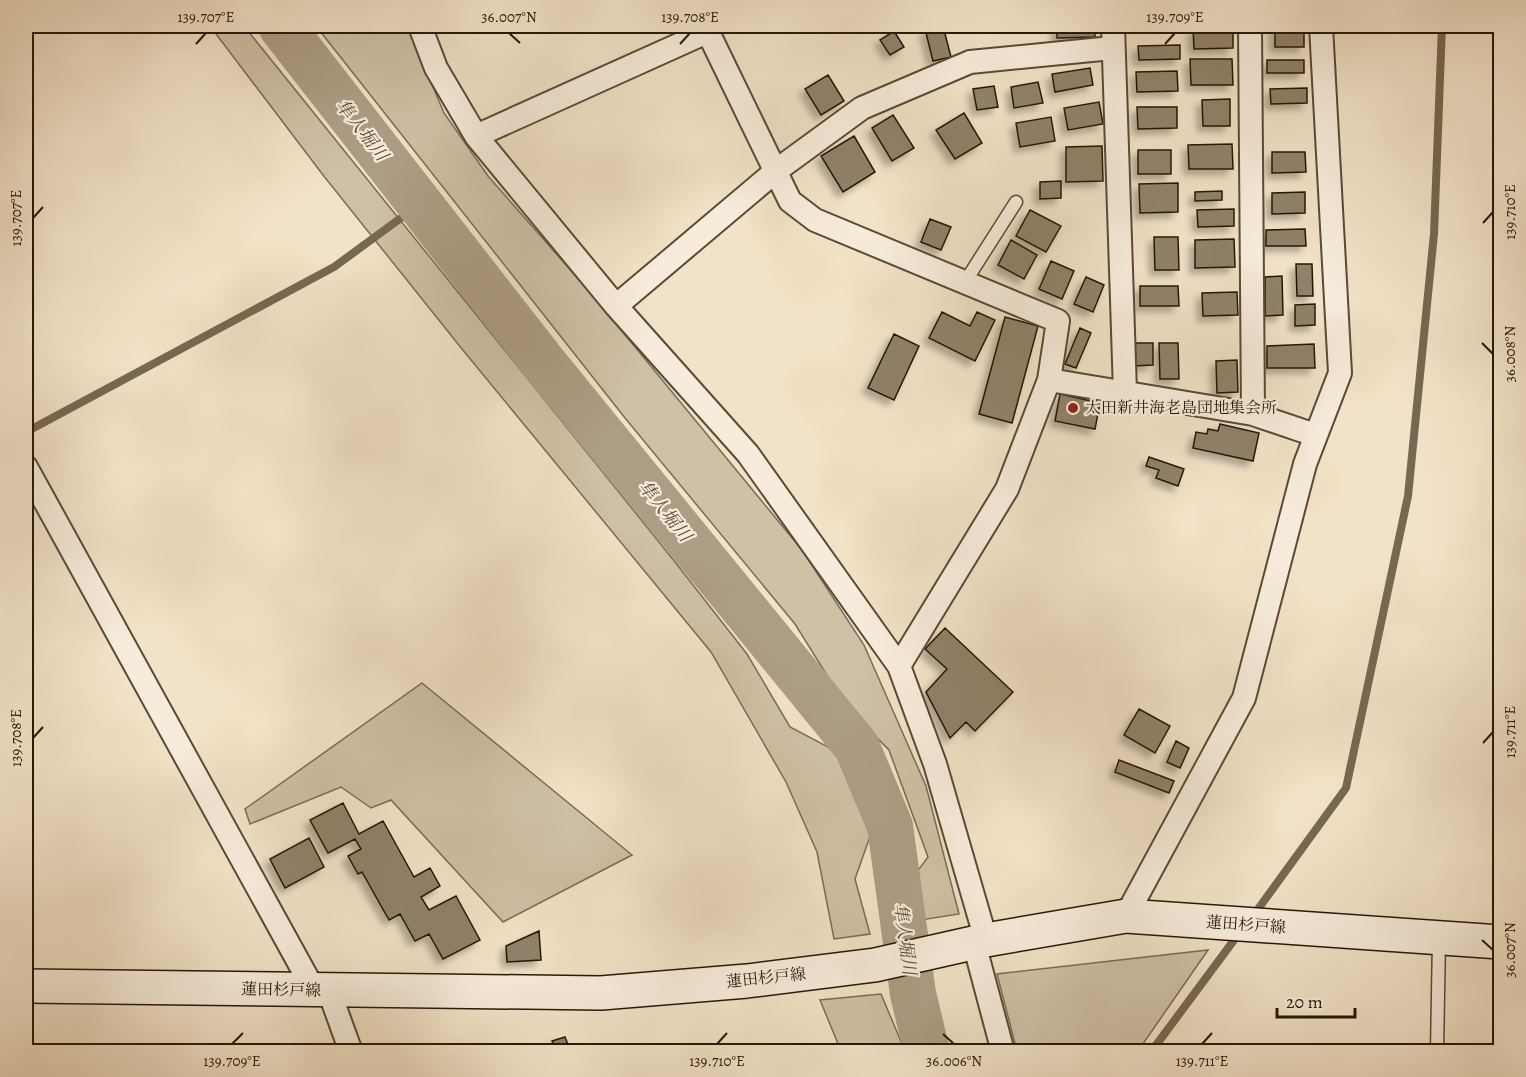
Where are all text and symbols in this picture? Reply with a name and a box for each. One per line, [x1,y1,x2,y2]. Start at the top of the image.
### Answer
text: 139.707°E [178,7,234,27]
text: 36.007°N [481,7,537,27]
text: 139.708°E [661,7,719,27]
text: 139.709°E [1146,7,1204,27]
water label: 隼人堀川 [330,94,395,167]
text: 139.710°E [1500,184,1520,240]
text: 139.707°E [6,190,26,246]
text: 36.008°N [1500,326,1520,382]
place label: 太田新井海老島団地集会所 [1085,397,1277,419]
marker: 太田新井海老島団地集会所 [1066,401,1080,415]
water label: 隼人堀川 [633,475,698,548]
text: 139.711°E [1500,706,1520,758]
text: 139.708°E [6,709,26,767]
water label: 隼人堀川 [888,902,922,978]
street label: 蓮田杉戸線 [1205,911,1287,939]
text: 36.007°N [1500,922,1520,978]
street label: 蓮田杉戸線 [725,963,807,993]
street label: 蓮田杉戸線 [241,978,321,1002]
scale bar [1277,981,1355,1019]
text: 20 m [1286,990,1323,1014]
text: 139.709°E [203,1051,261,1071]
text: 139.710°E [689,1051,745,1071]
text: 36.006°N [926,1051,982,1071]
text: 139.711°E [1176,1051,1228,1071]

